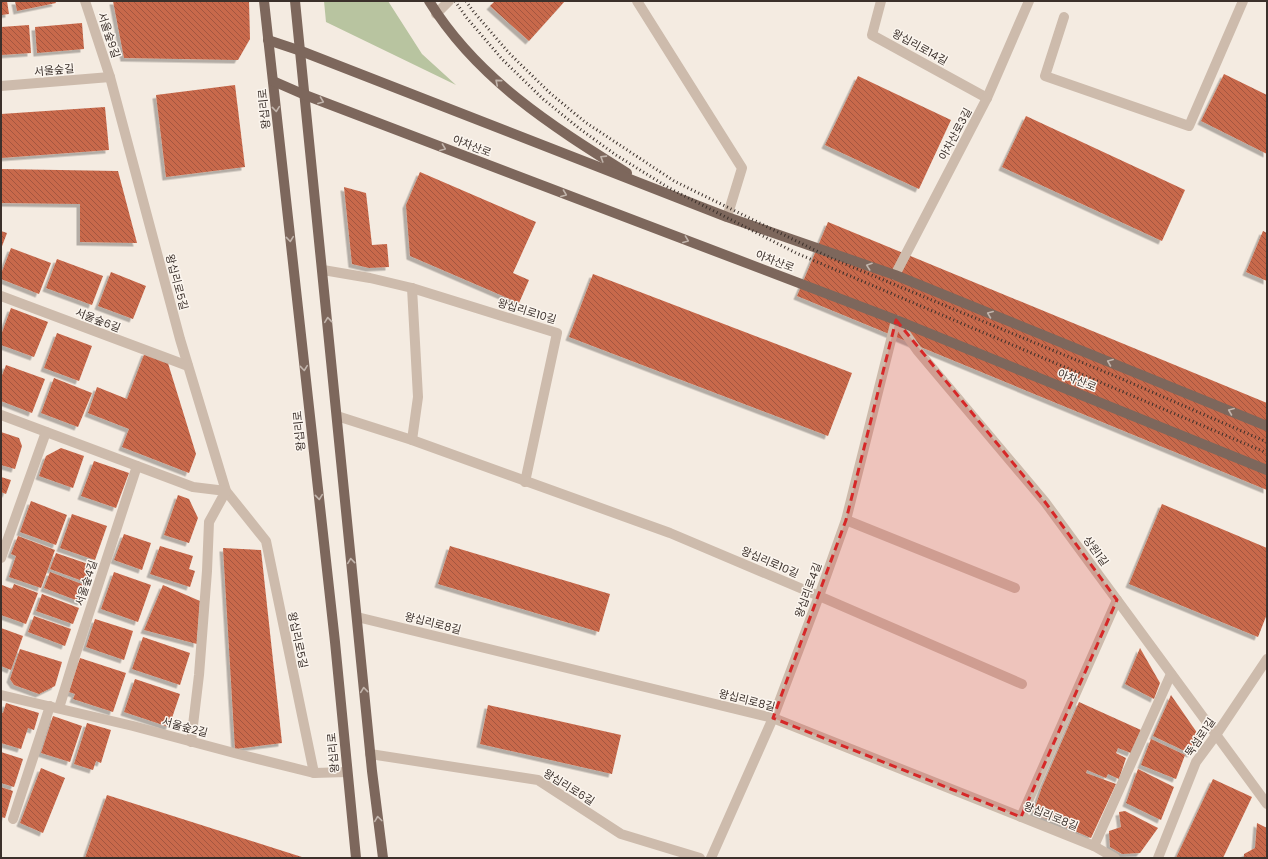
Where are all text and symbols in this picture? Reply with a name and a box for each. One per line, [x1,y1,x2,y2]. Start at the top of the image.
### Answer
street label: 서울숲9길 [94,10,124,60]
street label: 왕십리로14길 [889,25,951,69]
street label: 서울숲길 [33,60,75,80]
one-way arrow [495,80,502,87]
street label: 왕십리로 [254,88,274,130]
one-way arrow [318,97,325,105]
street label: 아차산로3길 [935,105,975,163]
one-way arrow [271,106,280,112]
street label: 아차산로 [450,131,494,161]
one-way arrow [439,143,446,151]
one-way arrow [600,155,607,163]
one-way arrow [561,189,568,197]
one-way arrow [285,235,294,242]
one-way arrow [682,236,689,244]
street label: 아차산로 [753,246,797,276]
street label: 왕십리로5길 [162,252,192,312]
one-way arrow [866,262,873,271]
street label: 왕십리로10길 [495,294,559,328]
street label: 서울숲6길 [73,304,123,336]
one-way arrow [986,310,993,318]
one-way arrow [323,317,332,323]
one-way arrow [1107,359,1114,367]
one-way arrow [300,365,309,371]
street label: 아차산로 [1055,365,1099,395]
one-way arrow [1227,408,1234,416]
street label: 왕십리로 [289,410,309,452]
one-way arrow [314,494,323,500]
street label: 상원1길 [1080,533,1112,569]
street label: 왕십리로10길 [739,543,801,581]
street label: 서울숲4길 [71,558,101,608]
one-way arrow [347,558,356,564]
street label: 왕십리로4길 [791,560,825,620]
street label: 왕십리로8길 [403,608,463,638]
street label: 왕십리로5길 [284,610,312,670]
street label: 왕십리로8길 [717,685,777,715]
one-way arrow [360,687,369,693]
street label: 서울숲2길 [160,713,210,741]
street label: 뚝섬로1길 [1181,714,1219,760]
street label: 왕십리로 [323,732,343,774]
street label: 왕십리로6길 [540,765,598,809]
street label: 왕십리로8길 [1021,798,1081,834]
one-way arrow [374,816,383,822]

